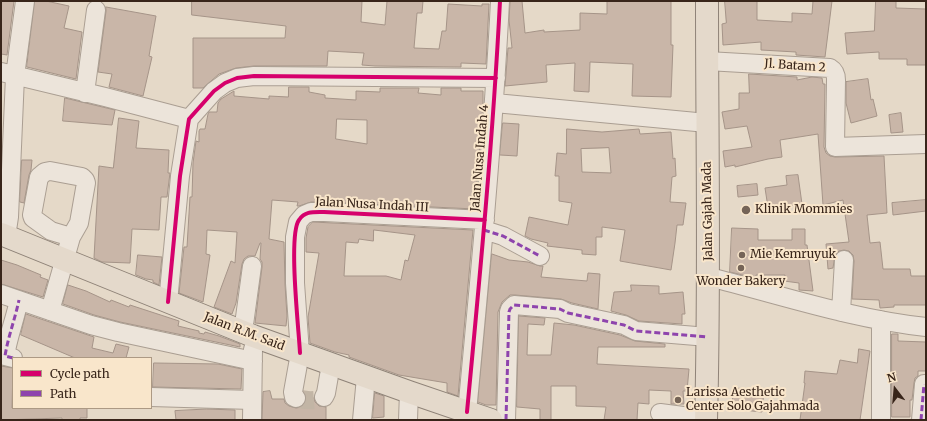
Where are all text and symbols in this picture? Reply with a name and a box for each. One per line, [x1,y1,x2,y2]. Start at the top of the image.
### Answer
street label: Jl. Batam 2 [764,57,826,75]
street label: Jalan Nusa Indah 4 [468,104,492,212]
street label: Jalan Gajah Mada [700,161,716,261]
street label: Jalan Nusa Indah III [315,195,429,215]
place label: Klinik Mommies [755,203,852,217]
marker: Klinik Mommies [740,204,752,216]
place label: Mie Kemruyuk [750,248,836,262]
marker: Mie Kemruyuk [737,250,747,260]
marker: Wonder Bakery [736,263,746,273]
place label: Wonder Bakery [696,275,786,289]
street label: Jalan R.M. Said [202,310,286,354]
legend [12,357,152,409]
text: Cycle path [50,366,110,381]
north arrow [875,369,915,409]
text: N [886,370,898,385]
text: Path [50,386,76,401]
place label: Larissa Aesthetic Center Solo Gajahmada [686,386,819,414]
marker: Larissa Aesthetic Center Solo Gajahmada [673,395,683,405]

